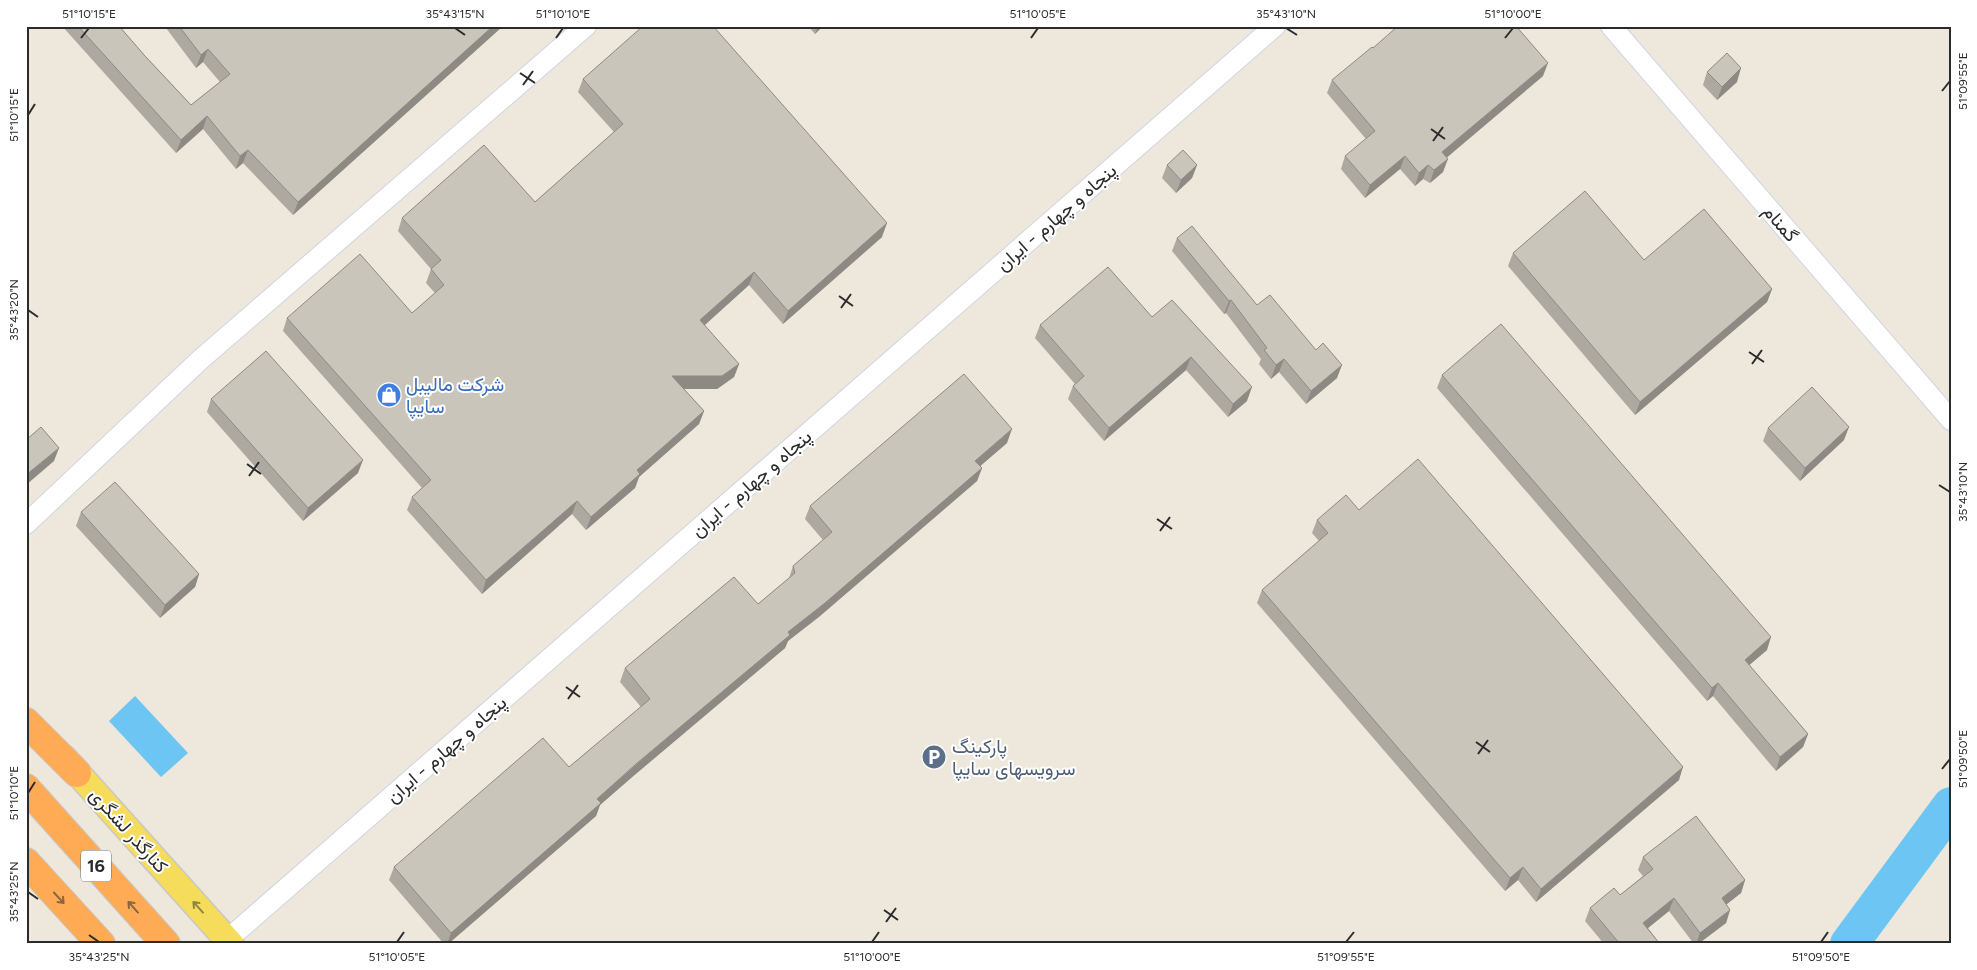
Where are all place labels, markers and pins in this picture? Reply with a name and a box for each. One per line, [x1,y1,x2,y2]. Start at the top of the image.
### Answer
place label: شرکت مالیبل سایپا [406,373,504,420]
shop icon: شرکت مالیبل سایپا [376,382,402,408]
place label: پارکینگ سرویسهای سایپا [952,735,1075,782]
parking icon: پارکینگ سرویسهای سایپا [921,744,947,770]

